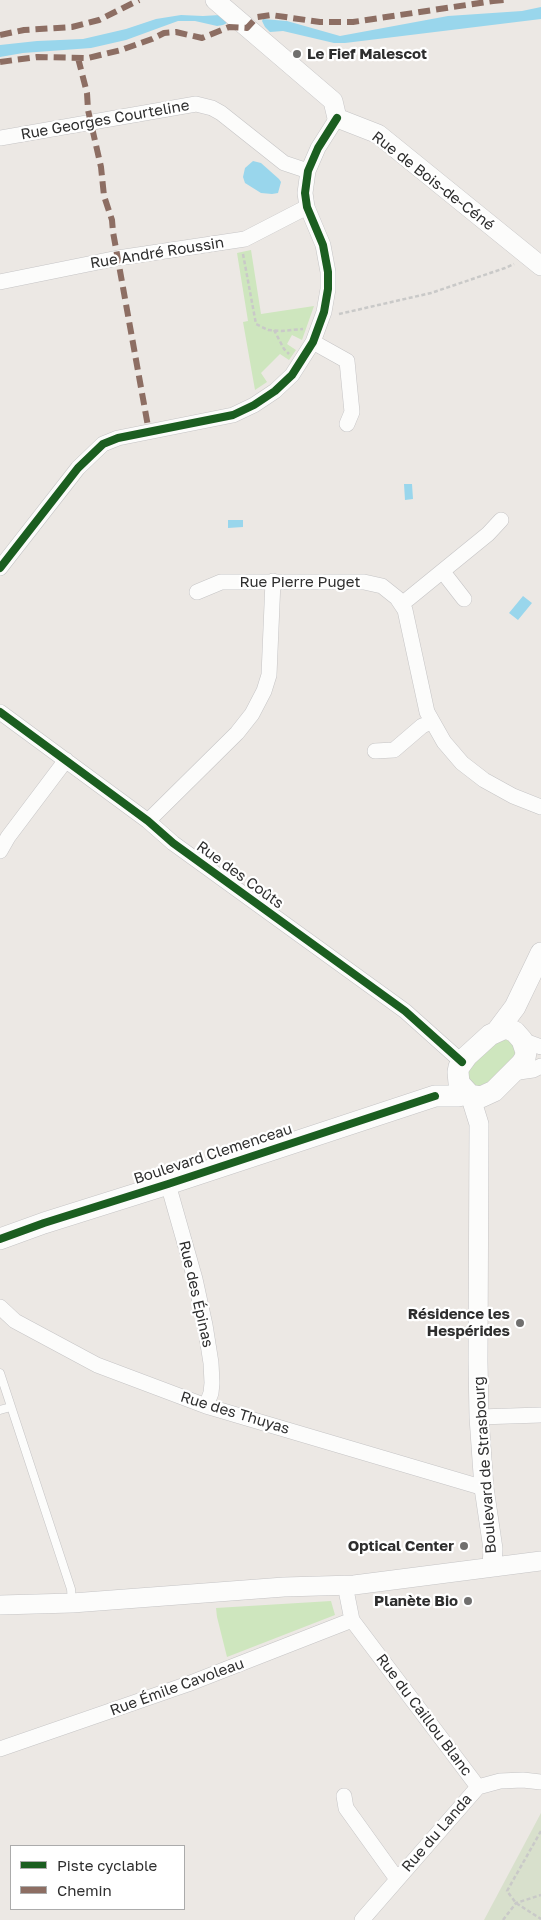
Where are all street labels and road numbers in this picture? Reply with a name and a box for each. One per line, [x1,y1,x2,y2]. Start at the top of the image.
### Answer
street label: Rue Georges Courteline [19,96,191,144]
street label: Rue de Bois-de-Céné [368,128,498,234]
street label: Rue André Roussin [89,234,225,272]
street label: Rue Pierre Puget [240,573,360,591]
street label: Rue des Coûts [193,837,287,913]
street label: Boulevard Clemenceau [132,1120,294,1188]
street label: Rue des Épinas [175,1239,217,1349]
street label: Boulevard de Strasbourg [470,1376,500,1554]
street label: Rue des Thuyas [178,1388,292,1438]
street label: Rue du Caillou Blanc [372,1650,476,1780]
street label: Rue Émile Cavoleau [108,1654,246,1720]
street label: Rue du Landa [398,1790,476,1876]

